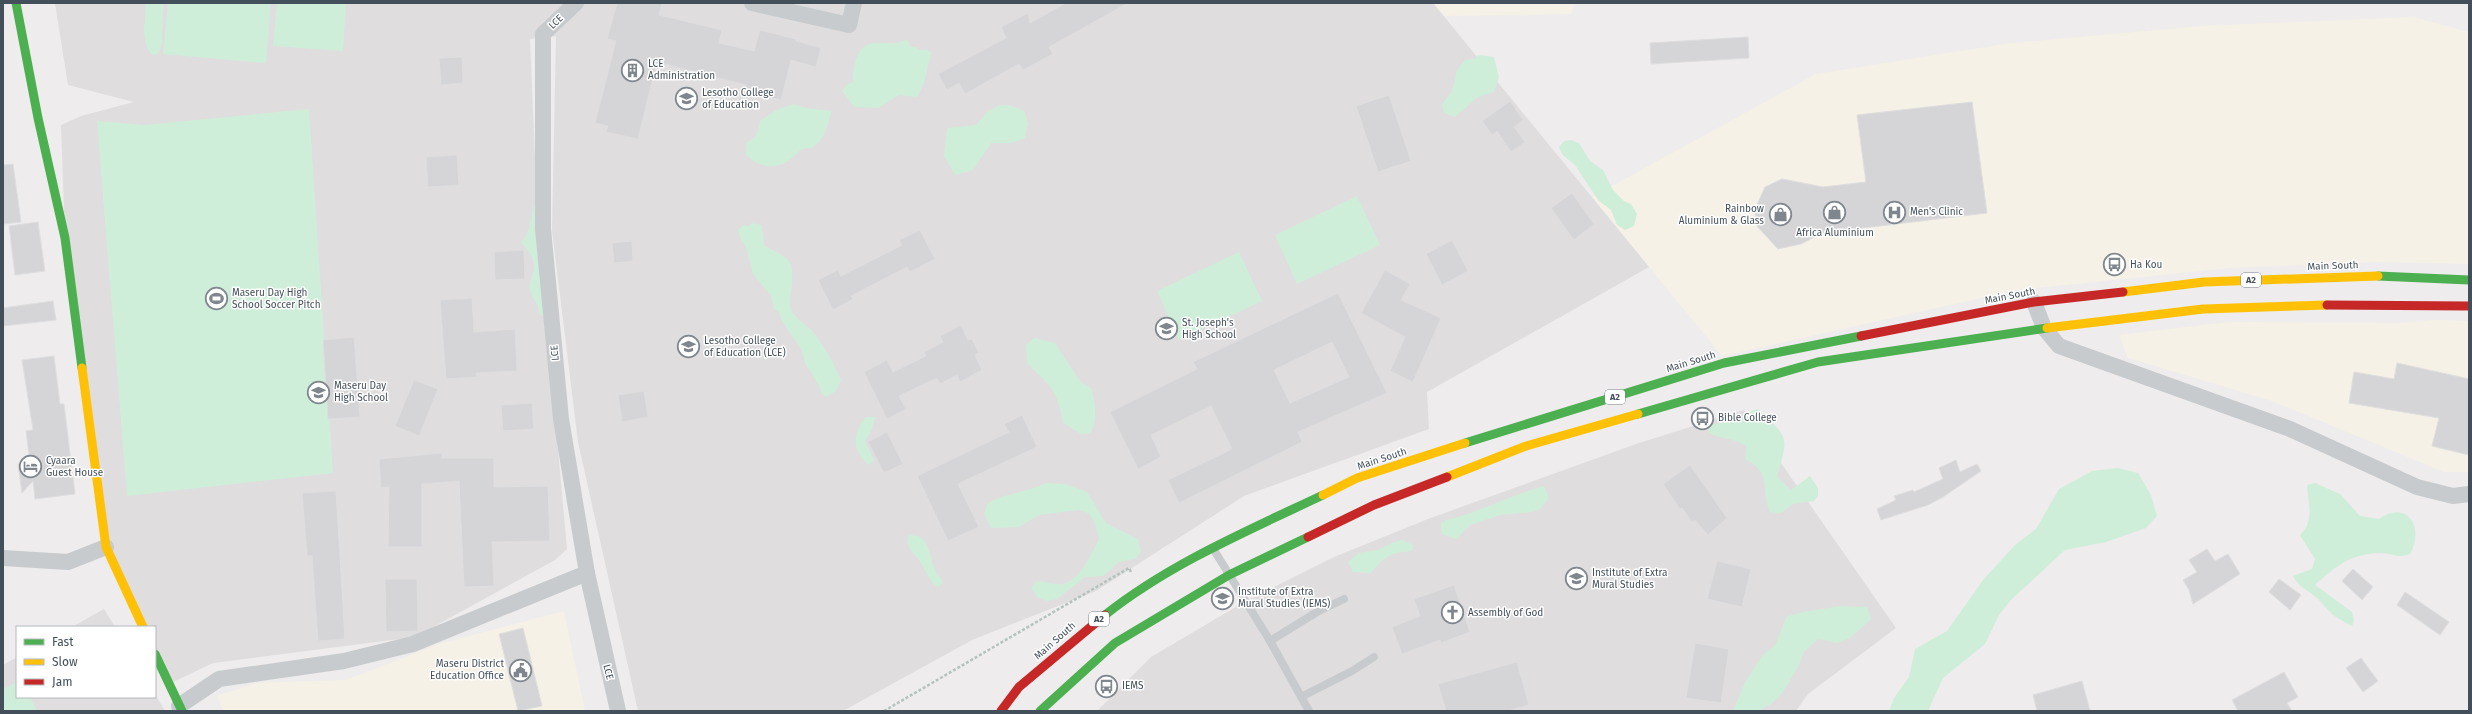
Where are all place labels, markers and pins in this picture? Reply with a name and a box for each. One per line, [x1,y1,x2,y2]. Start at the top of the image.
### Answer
building icon: LCE Administration [619,57,645,83]
place label: LCE Administration [648,58,715,82]
school or university icon: Lesotho College of Education [673,86,699,112]
place label: Lesotho College of Education [702,87,774,111]
hospital icon: Men's Clinic [1882,199,1908,225]
shop icon: Africa Aluminium [1822,200,1848,226]
shop icon: Rainbow Aluminium & Glass [1767,202,1793,228]
place label: Rainbow Aluminium & Glass [1679,203,1764,227]
place label: Men's Clinic [1910,206,1963,218]
place label: Africa Aluminium [1796,227,1874,239]
bus stop icon: Ha Kou [2102,252,2128,278]
place label: Ha Kou [2130,259,2162,271]
sports icon: Maseru Day High School Soccer Pitch [204,286,230,312]
place label: Maseru Day High School Soccer Pitch [232,287,321,311]
school or university icon: St. Joseph's High School [1154,316,1180,342]
place label: St. Joseph's High School [1182,317,1236,341]
school or university icon: Lesotho College of Education (LCE) [676,334,702,360]
place label: Lesotho College of Education (LCE) [704,335,786,359]
school or university icon: Maseru Day High School [306,379,332,405]
place label: Maseru Day High School [334,380,388,404]
bus stop icon: Bible College [1689,405,1715,431]
place label: Bible College [1718,412,1777,424]
hotel icon: Cyaara Guest House [18,454,44,480]
place label: Cyaara Guest House [46,455,103,479]
school or university icon: Institute of Extra Mural Studies [1563,566,1589,592]
place label: Institute of Extra Mural Studies [1592,567,1668,591]
school or university icon: Institute of Extra Mural Studies (IEMS) [1209,585,1235,611]
place label: Institute of Extra Mural Studies (IEMS) [1238,586,1330,610]
church icon: Assembly of God [1440,600,1466,626]
place label: Assembly of God [1468,607,1543,619]
public building icon: Maseru District Education Office [507,657,533,683]
place label: Maseru District Education Office [430,658,504,682]
bus stop icon: IEMS [1094,673,1120,699]
place label: IEMS [1122,680,1144,692]

